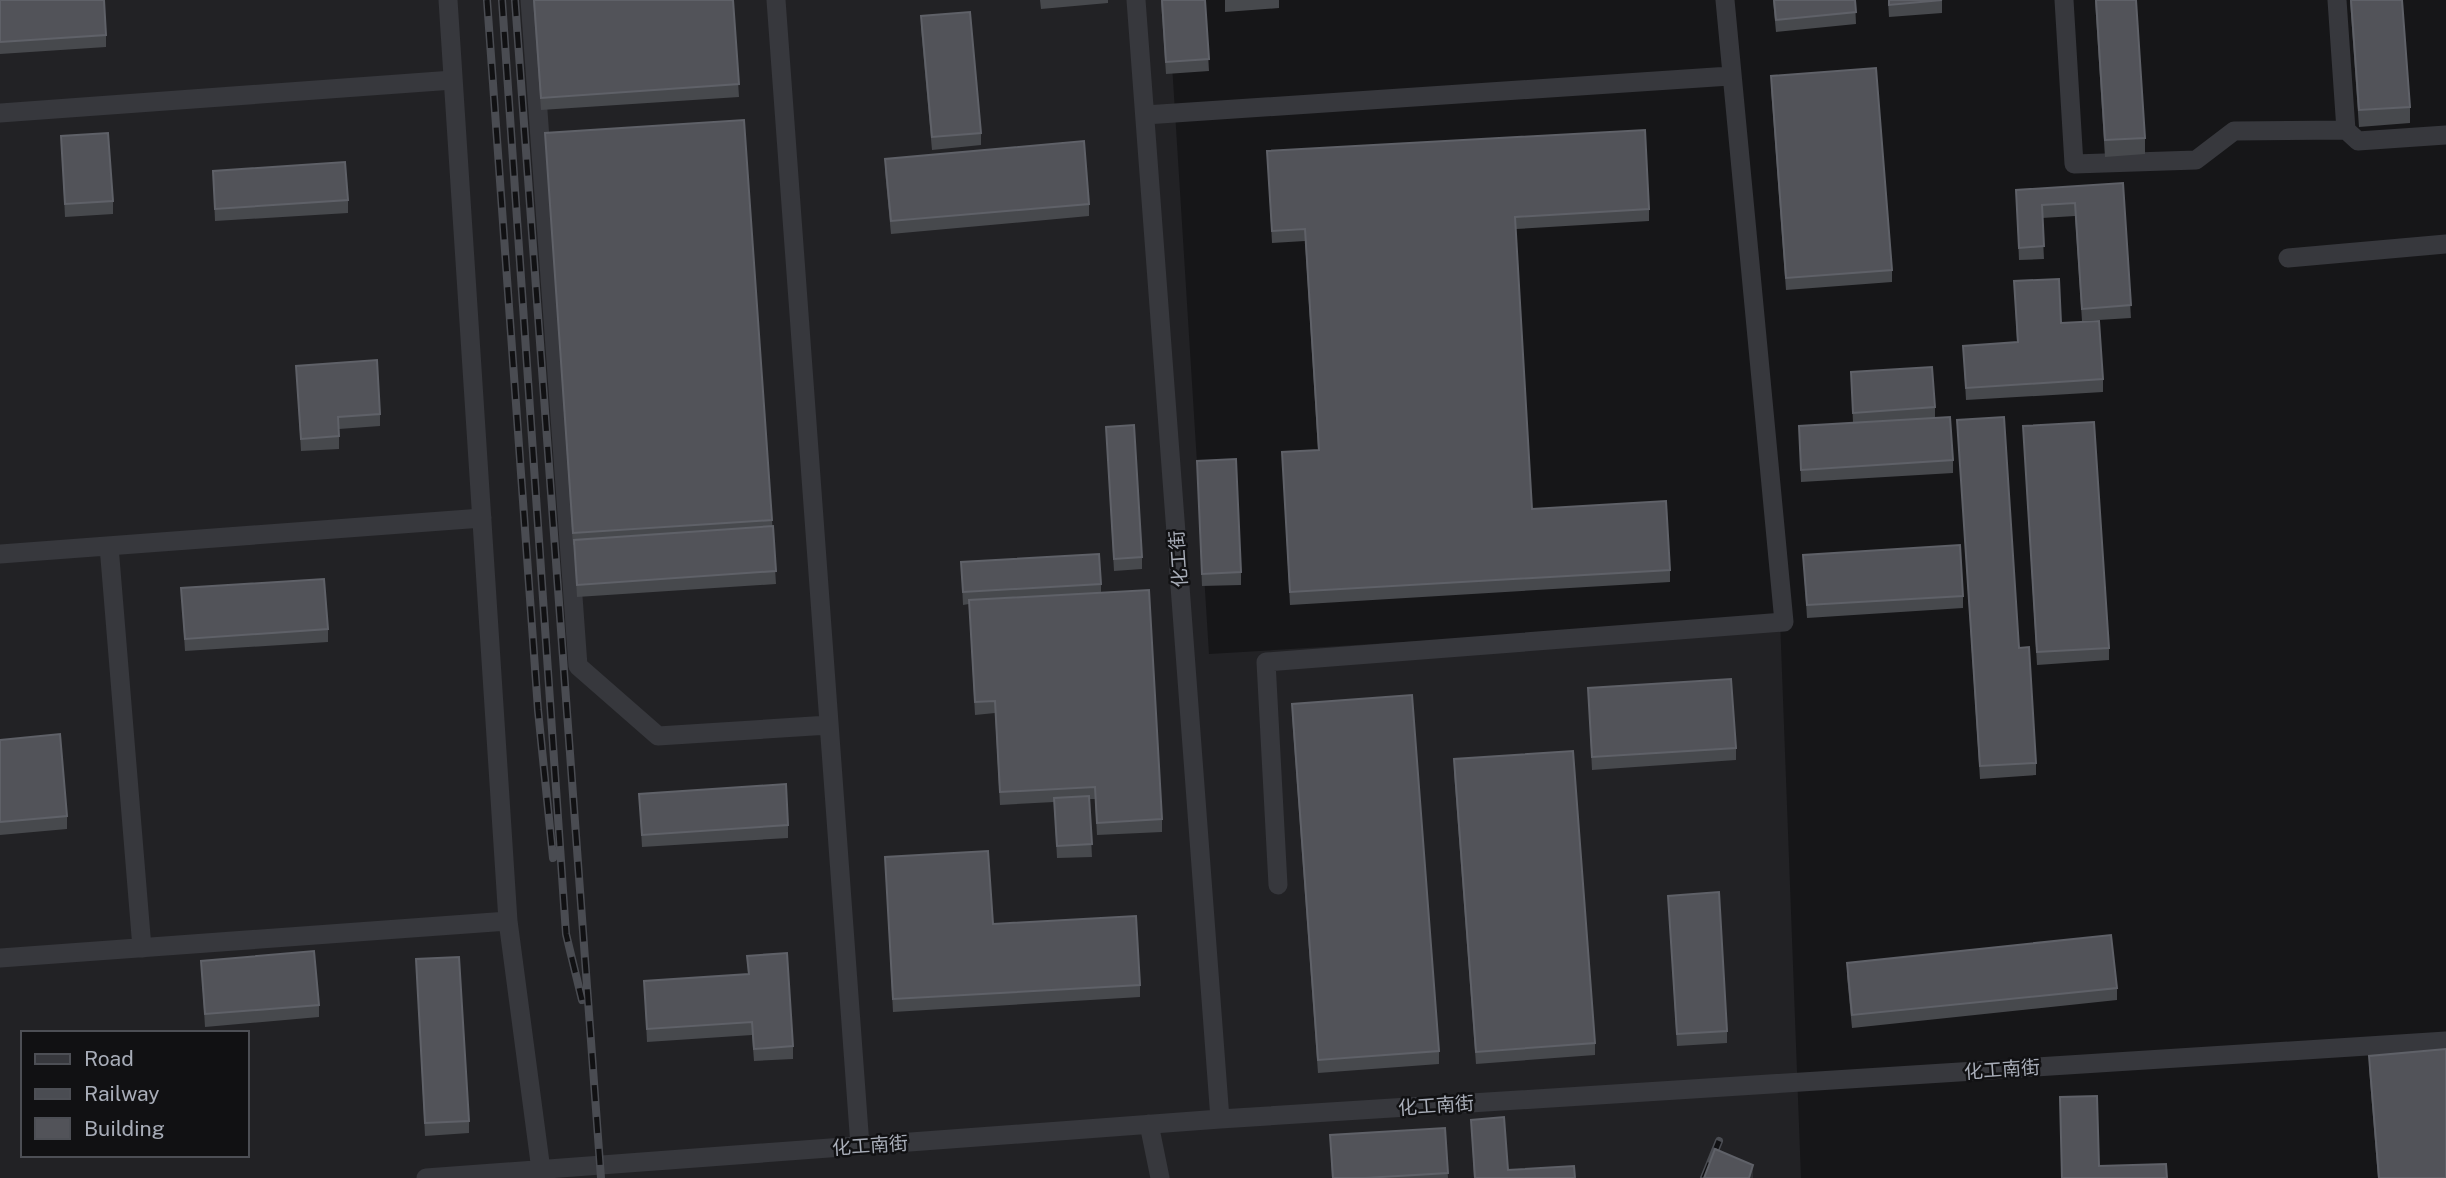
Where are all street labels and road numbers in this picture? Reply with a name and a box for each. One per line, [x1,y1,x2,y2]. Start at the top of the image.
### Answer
street label: 化工街 [1165,530,1191,588]
street label: 化工南街 [1963,1055,2041,1083]
street label: 化工南街 [1397,1091,1475,1119]
street label: 化工南街 [831,1131,909,1159]

